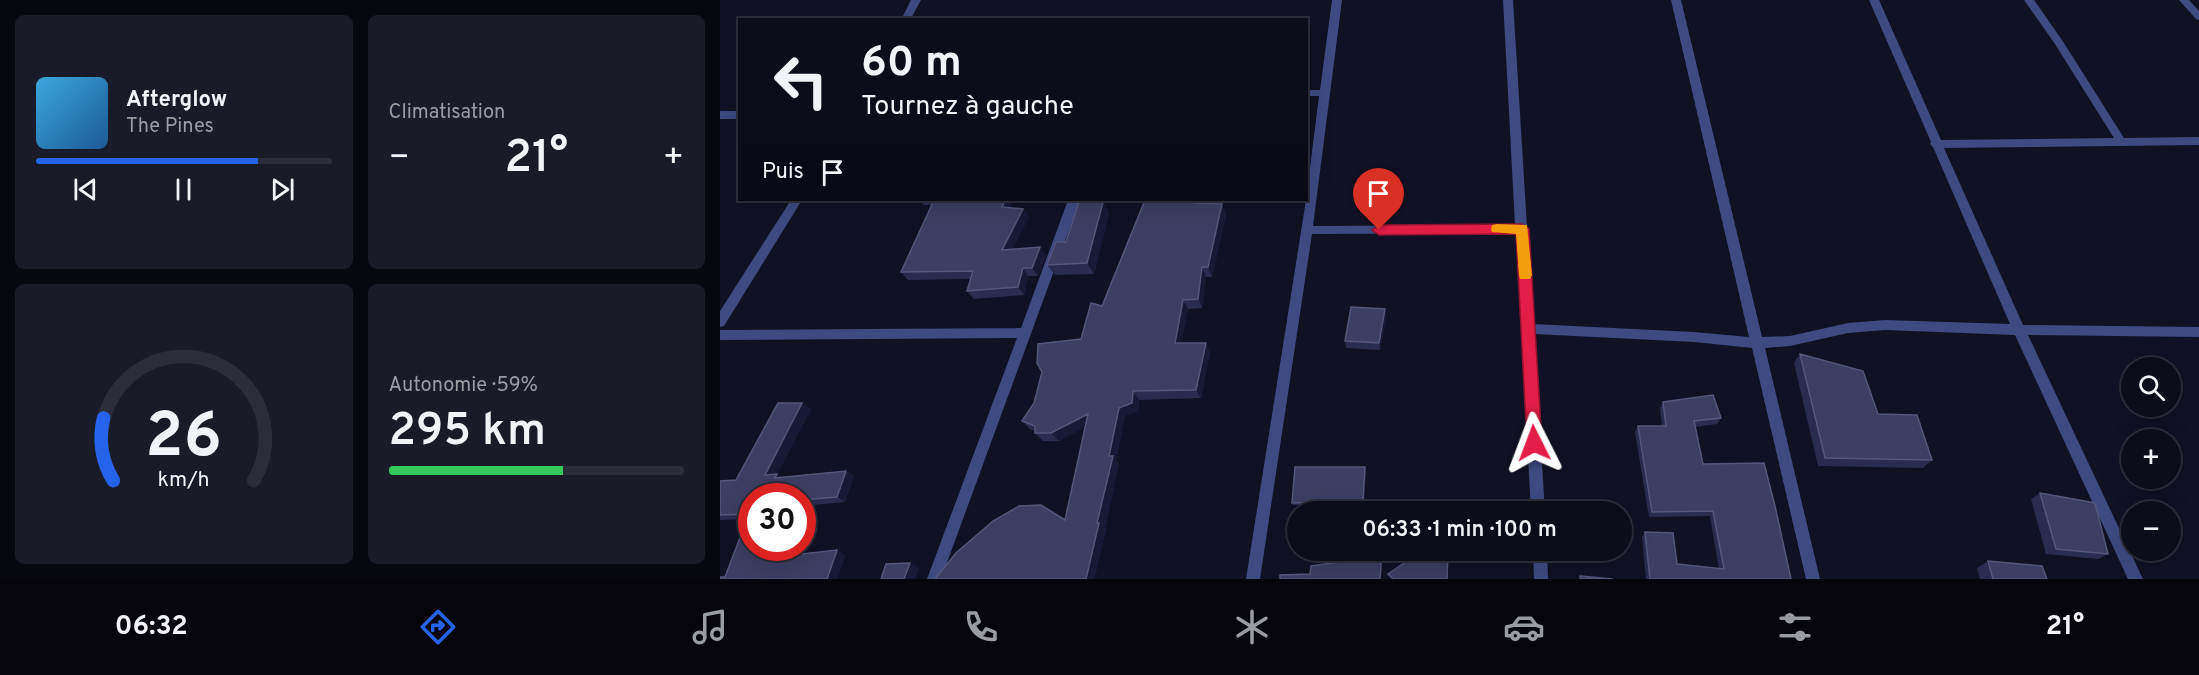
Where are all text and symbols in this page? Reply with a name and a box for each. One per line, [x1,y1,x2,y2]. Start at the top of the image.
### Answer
text: 60 m [861,38,962,91]
icon: left [762,42,840,120]
text: Afterglow [126,87,227,114]
text: Tournez à gauche [861,90,1074,124]
text: Climatisation [389,100,505,126]
text: The Pines [126,114,214,140]
text: 21° [504,131,568,188]
text: − [389,138,410,180]
text: + [663,138,684,180]
icon: arrive [816,156,849,189]
text: Puis [762,159,804,186]
pin [1353,168,1404,230]
icon: previous [69,173,102,206]
icon: pause [167,173,200,206]
icon: next [266,173,299,206]
icon: arrive [1362,177,1395,210]
map controls [2121,357,2181,561]
button: search [2121,357,2181,417]
text: Autonomie · 59% [389,373,538,399]
text: 26 [145,400,222,479]
text: 295 km [389,404,546,461]
position arrow [1502,411,1566,475]
button: + [2121,429,2181,489]
text: km/h [158,467,210,494]
speed limit sign: 30 [738,483,816,561]
button: − [2121,501,2181,561]
text: 06:33 · 1 min · 100 m [1362,517,1557,544]
icon: directions [417,606,459,648]
icon: music [689,606,731,648]
icon: phone [960,606,1002,648]
icon: climate [1231,606,1273,648]
icon: car [1503,606,1545,648]
icon: filters [1774,606,1816,648]
text: 06:32 [115,610,188,644]
text: 21° [2046,610,2084,644]

